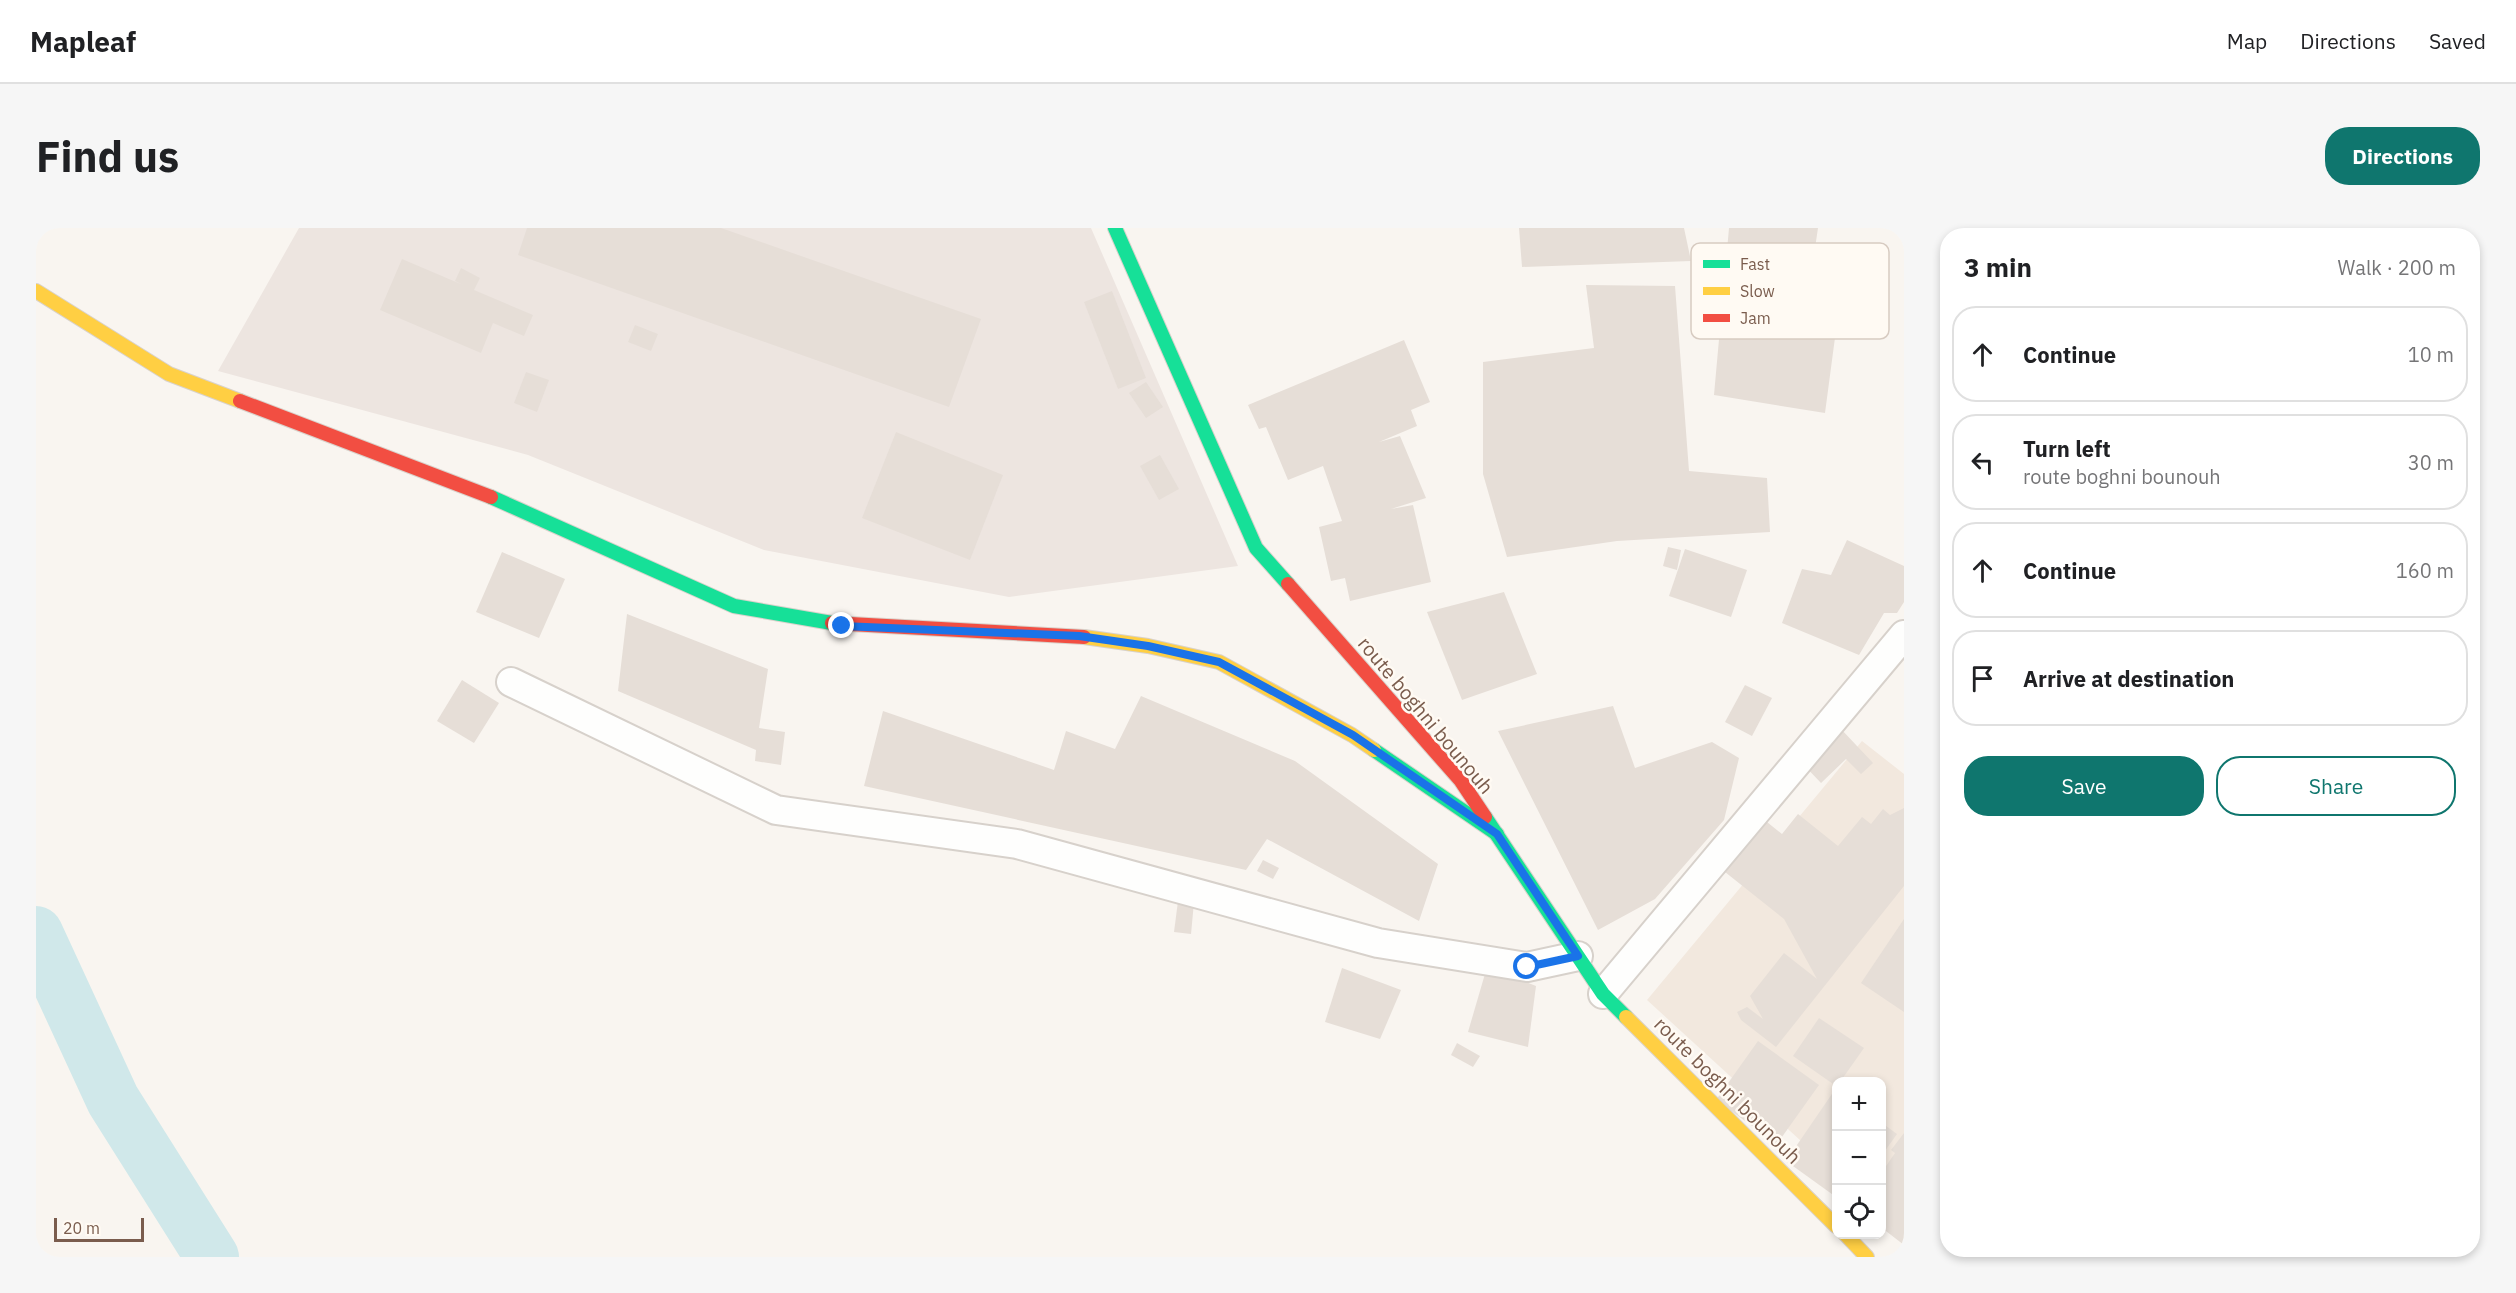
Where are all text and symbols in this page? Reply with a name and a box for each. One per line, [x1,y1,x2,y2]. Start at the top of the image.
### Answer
text: Mapleaf [30,23,136,60]
text: Map [2227,27,2267,55]
text: Directions [2300,27,2396,55]
text: Saved [2429,27,2486,55]
button: Directions [2325,127,2480,185]
text: Find us [36,129,179,184]
legend [1691,243,1889,339]
text: 3 min [1964,250,2032,284]
text: Fast [1740,254,1770,274]
text: Walk · 200 m [2338,254,2456,281]
text: Slow [1740,281,1775,301]
text: Jam [1740,308,1771,328]
icon: ahead [1966,338,1999,371]
text: Continue [2023,340,2116,369]
text: 10 m [2408,341,2454,368]
text: Turn left [2023,434,2111,463]
icon: left [1966,446,1999,479]
text: 30 m [2408,449,2454,476]
text: route boghni bounouh [2023,463,2221,490]
icon: ahead [1966,554,1999,587]
text: Continue [2023,556,2116,585]
text: 160 m [2396,557,2454,584]
route end [828,612,854,638]
street label: route boghni bounouh [1352,631,1500,799]
icon: arrive [1966,662,1999,695]
text: Arrive at destination [2023,664,2234,693]
button: Save [1964,756,2204,816]
button: Share [2216,756,2456,816]
route start [1513,953,1539,979]
street label: route boghni bounouh [1649,1011,1807,1169]
map controls [1832,1077,1886,1239]
button: + [1832,1077,1886,1131]
button: − [1832,1131,1886,1185]
button: locate [1832,1185,1886,1239]
scale bar [54,1215,144,1242]
text: 20 m [63,1218,100,1238]

